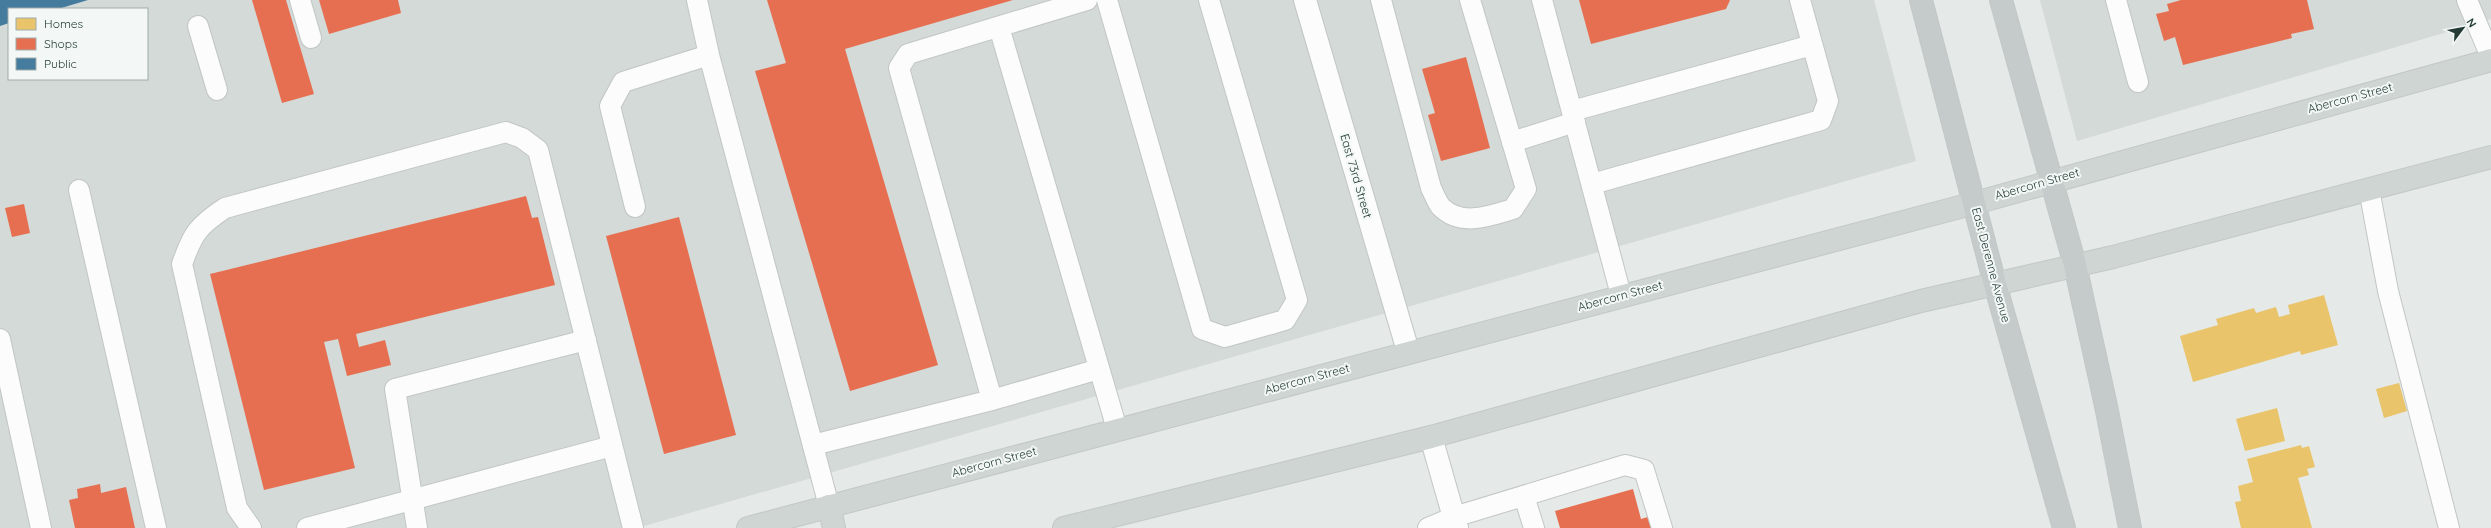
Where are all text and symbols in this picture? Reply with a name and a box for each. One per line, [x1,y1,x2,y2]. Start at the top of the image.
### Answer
legend [8,8,148,80]
north arrow [2443,8,2483,48]
text: Homes [44,16,84,31]
text: N [2463,16,2480,30]
text: Shops [44,36,78,51]
text: Public [44,56,77,71]
street label: Abercorn Street [2306,79,2394,116]
street label: East 73rd Street [1337,132,1376,220]
street label: Abercorn Street [1993,164,2081,203]
street label: East Derenne Avenue [1969,206,2014,324]
street label: Abercorn Street [1576,277,1664,314]
street label: Abercorn Street [1263,360,1351,397]
street label: Abercorn Street [950,443,1038,480]

